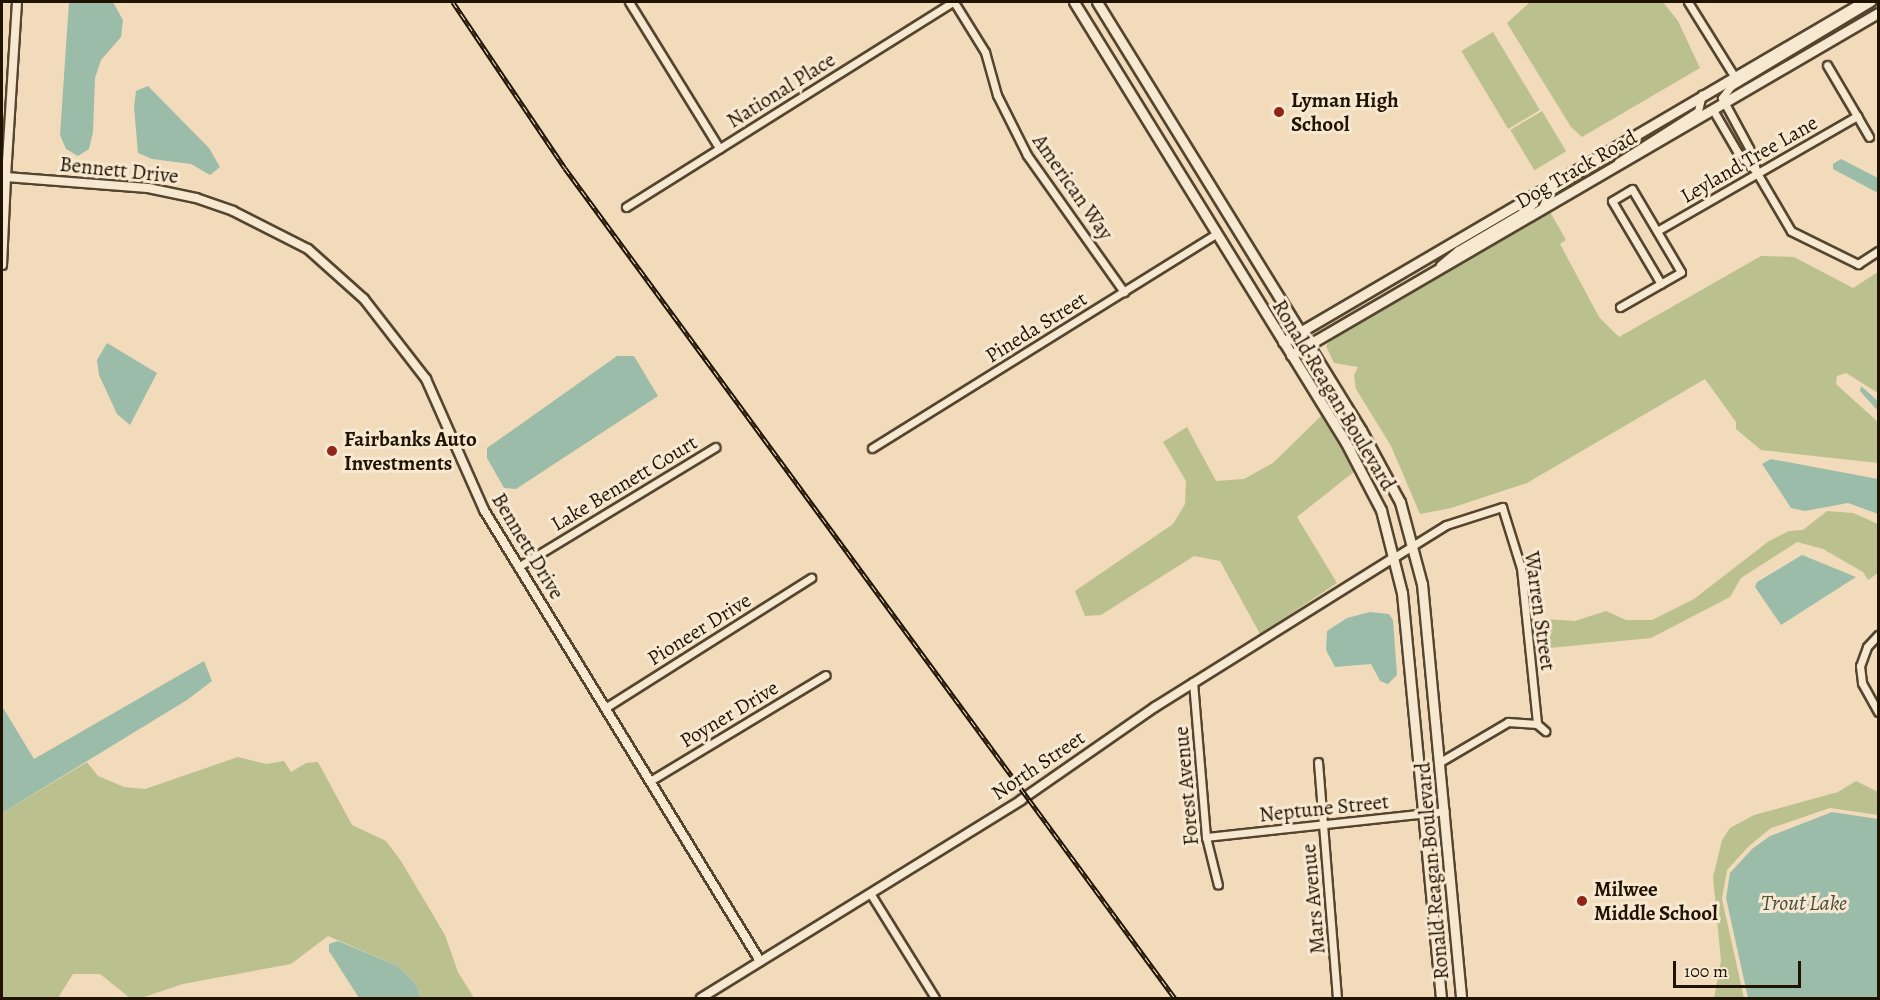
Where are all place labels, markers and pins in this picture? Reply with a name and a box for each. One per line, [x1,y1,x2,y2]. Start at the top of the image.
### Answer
place label: Lyman High School [1291,87,1399,137]
marker: Lyman High School [1272,105,1286,119]
place label: Fairbanks Auto Investments [344,426,477,476]
marker: Fairbanks Auto Investments [325,444,339,458]
place label: Milwee Middle School [1594,876,1718,926]
marker: Milwee Middle School [1575,894,1589,908]

